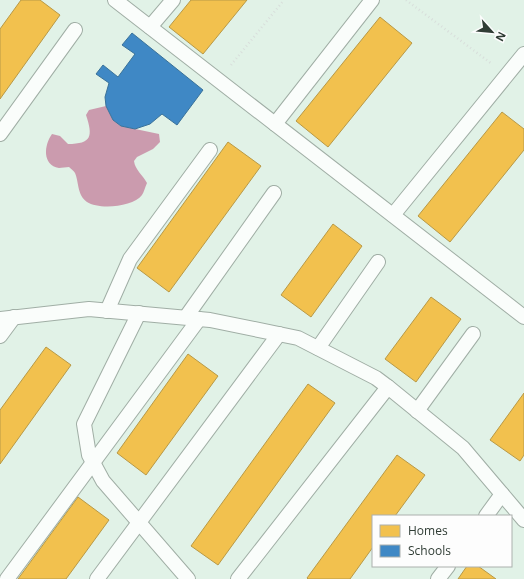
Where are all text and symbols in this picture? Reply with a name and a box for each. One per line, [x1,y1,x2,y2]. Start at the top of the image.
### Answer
north arrow [472,12,512,52]
text: N [493,29,510,44]
legend [372,515,512,567]
text: Homes [408,522,448,539]
text: Schools [408,542,451,559]

